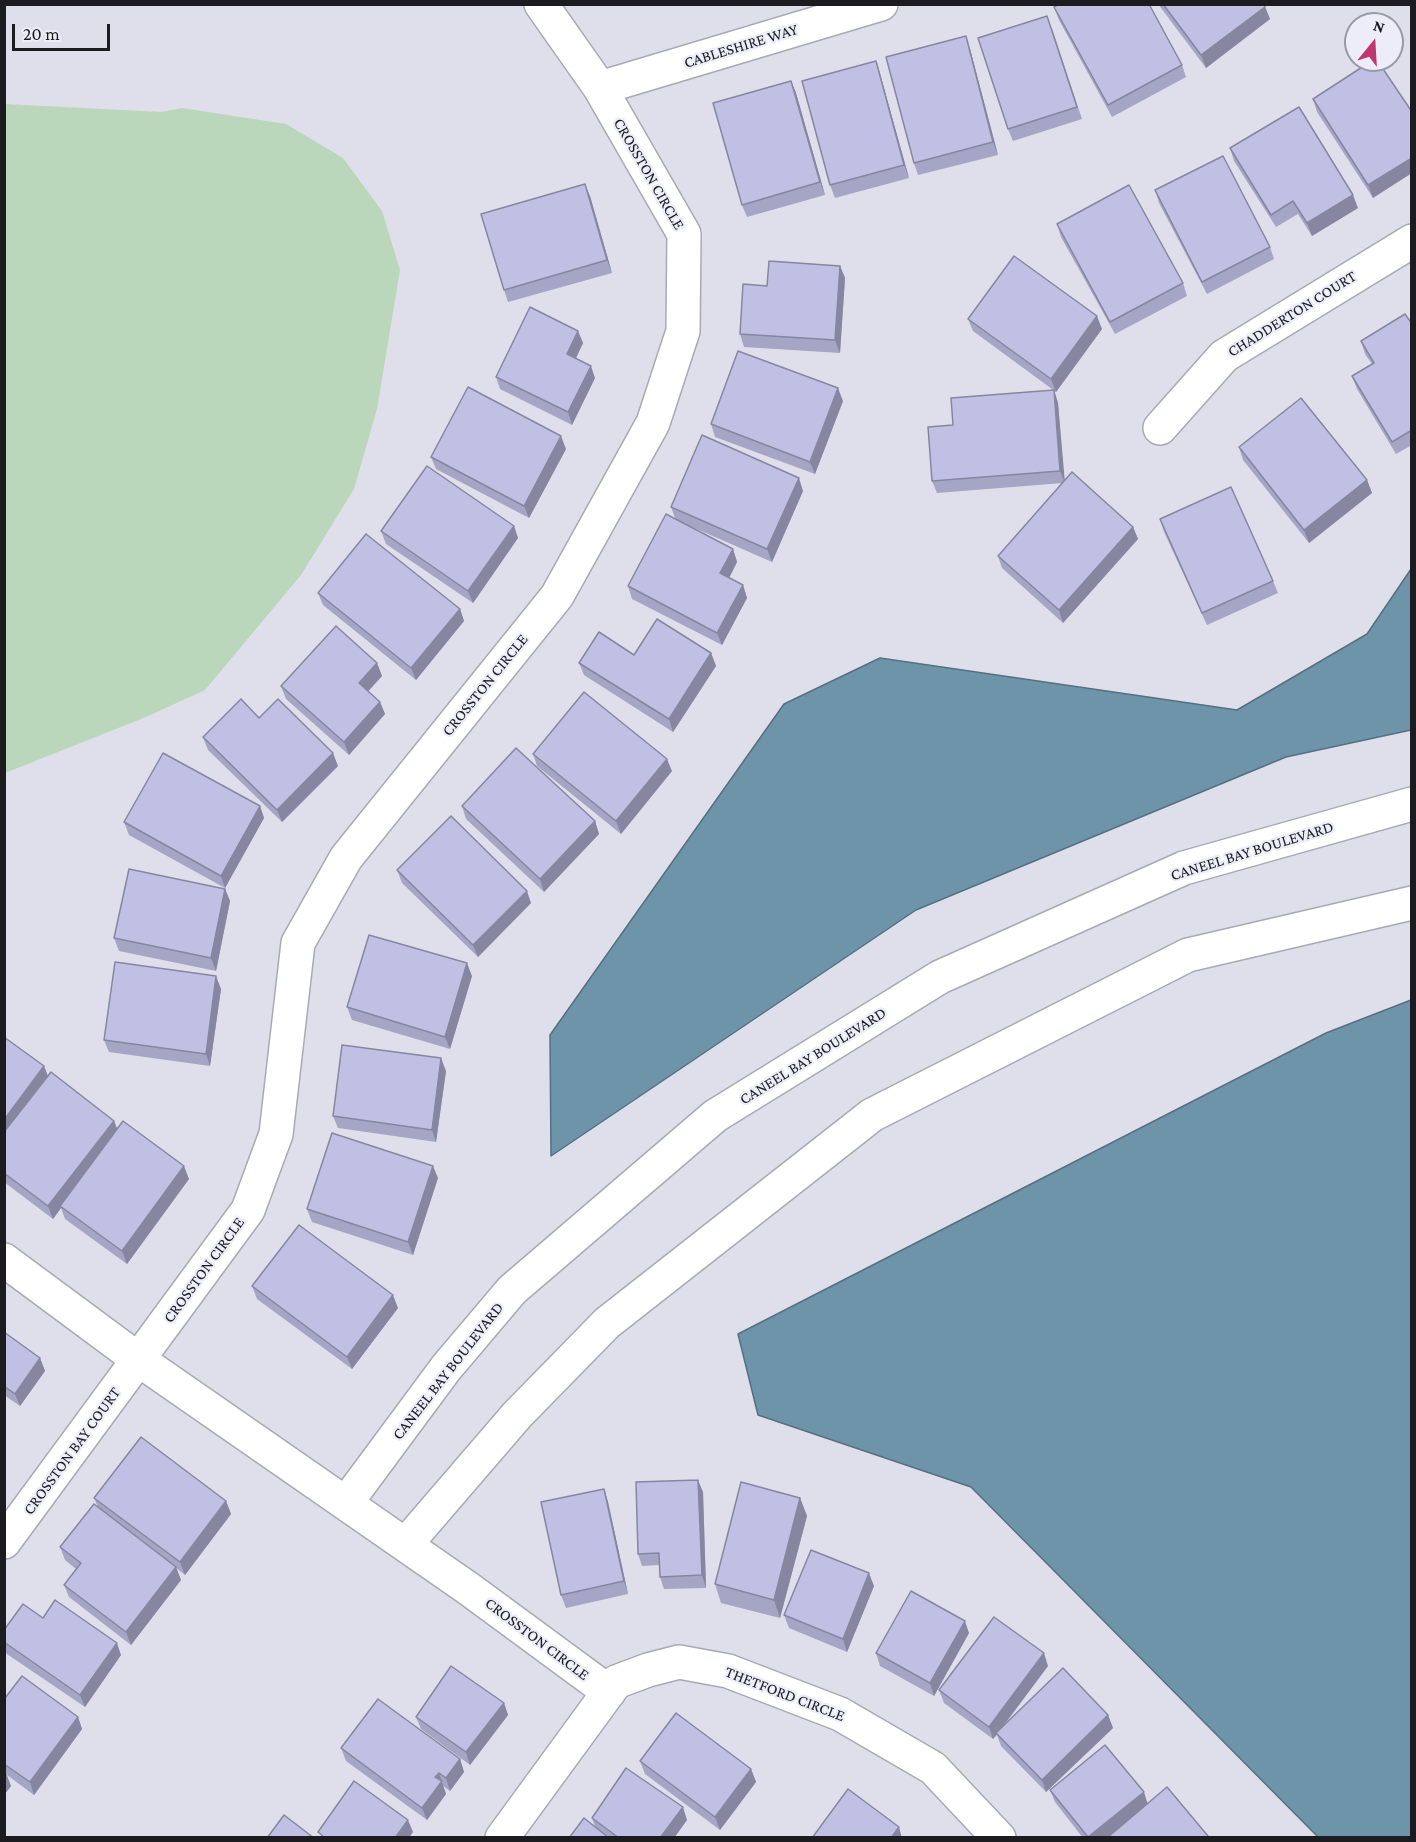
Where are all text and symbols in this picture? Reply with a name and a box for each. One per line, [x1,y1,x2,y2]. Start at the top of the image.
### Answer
scale bar [15,12,112,50]
north arrow [1344,12,1404,72]
text: N [1371,17,1387,36]
street label: CABLESHIRE WAY [682,20,800,72]
text: 20 m [23,24,60,44]
street label: CROSSTON CIRCLE [609,115,689,233]
street label: CHADDERTON COURT [1224,267,1360,361]
street label: CROSSTON CIRCLE [438,630,532,740]
street label: CANEEL BAY BOULEVARD [1168,817,1336,885]
street label: CANEEL BAY BOULEVARD [736,1003,890,1109]
street label: CROSSTON CIRCLE [159,1214,249,1326]
street label: CANEEL BAY BOULEVARD [388,1298,508,1444]
street label: CROSSTON BAY COURT [19,1384,125,1518]
street label: CROSSTON CIRCLE [481,1594,593,1684]
street label: THETFORD CIRCLE [722,1662,848,1726]

